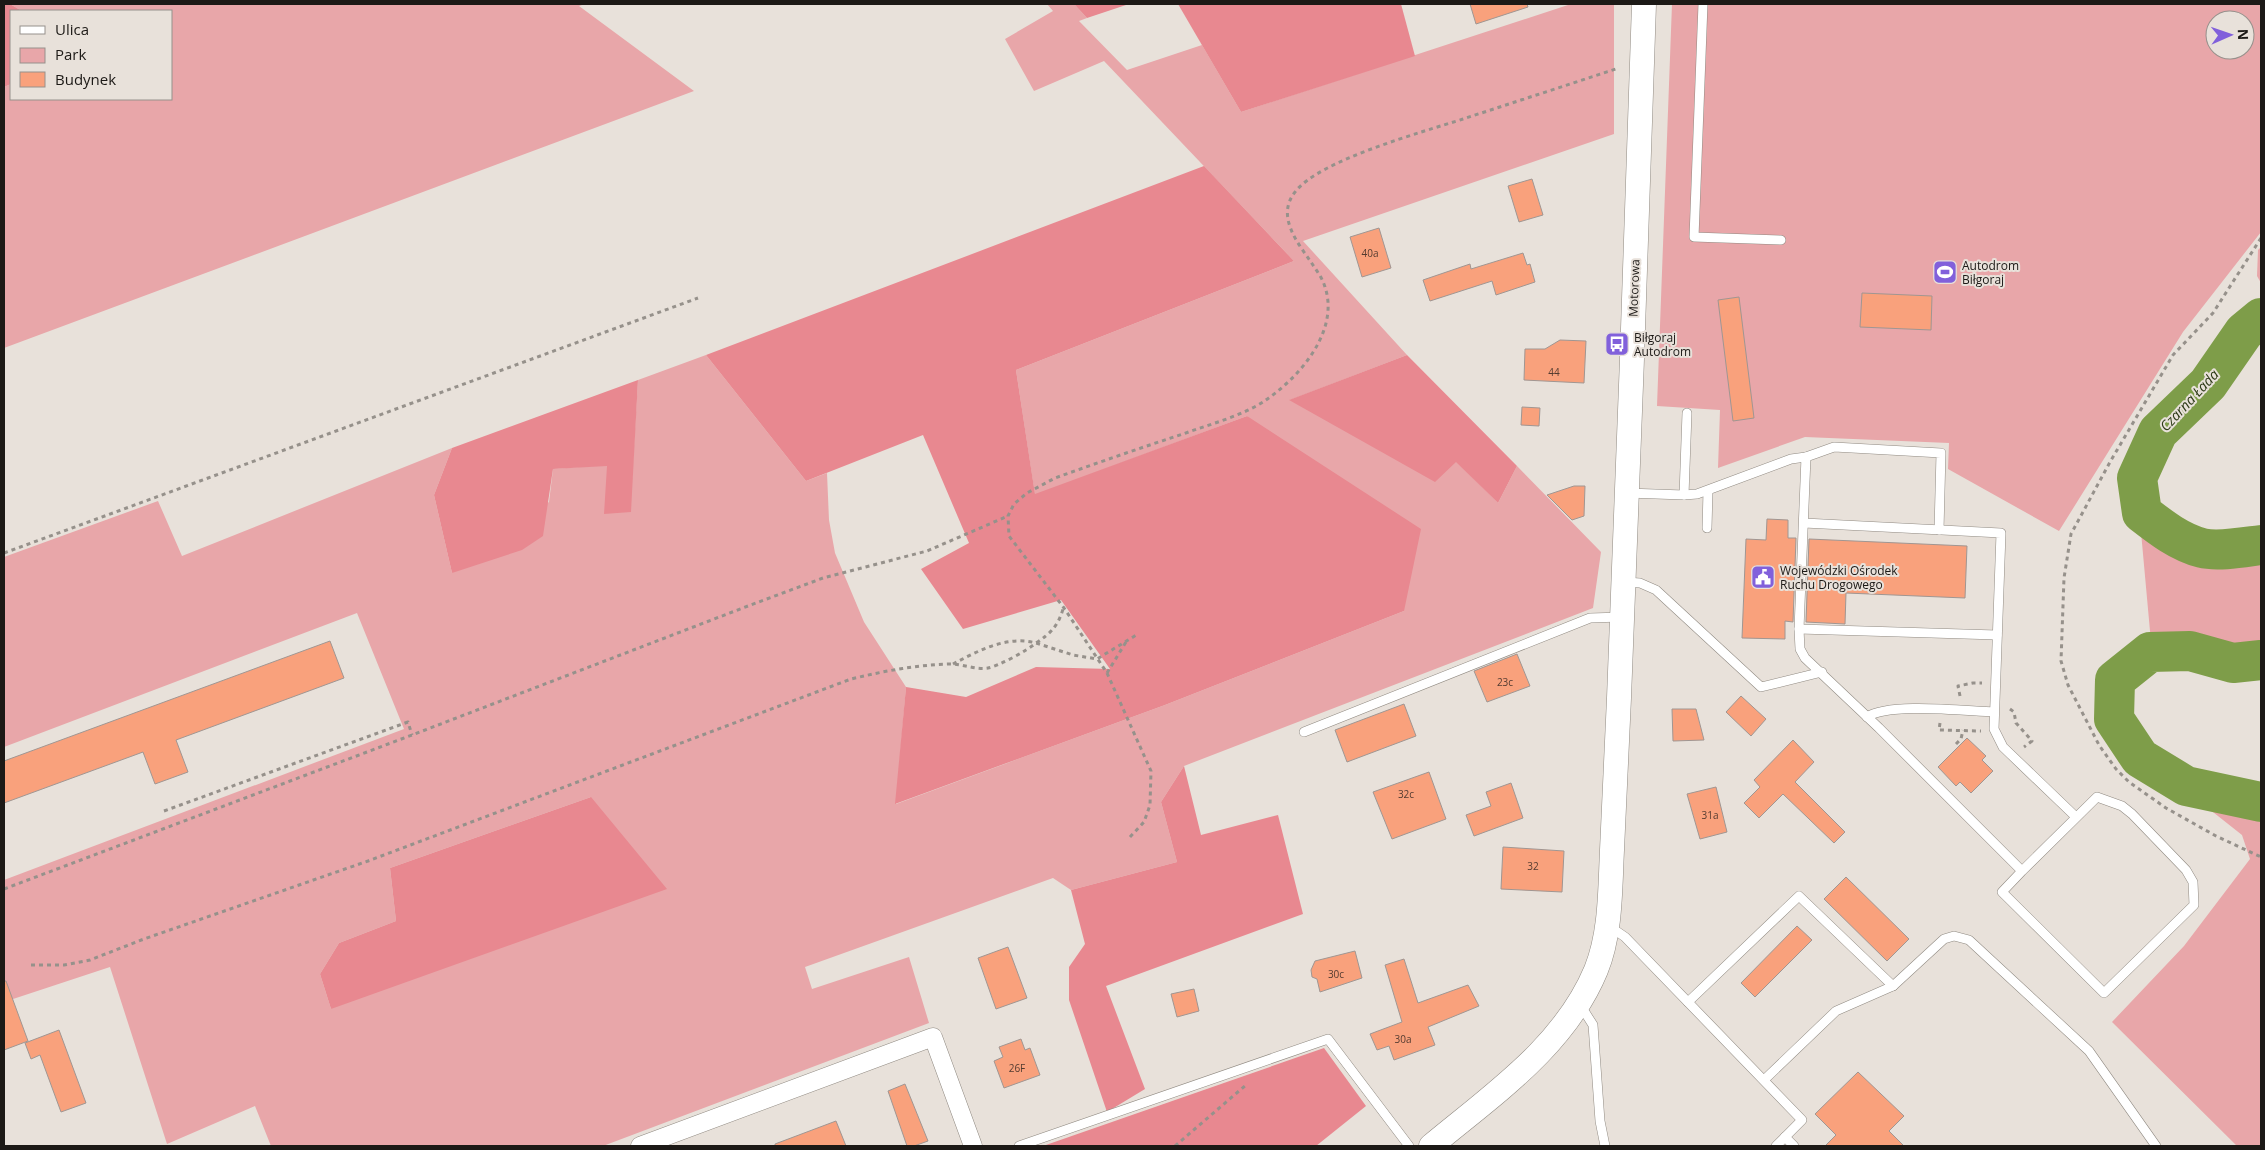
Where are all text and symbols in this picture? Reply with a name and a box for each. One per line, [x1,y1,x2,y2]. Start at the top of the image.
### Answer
legend [10,10,172,100]
north arrow [2205,10,2255,60]
text: Ulica [55,19,89,39]
text: N [2234,29,2253,41]
text: Park [55,44,86,64]
text: Budynek [55,69,116,89]
house number: 40a [1362,246,1379,260]
place label: Autodrom Biłgoraj [1962,257,2019,288]
street label: Motorowa [1624,259,1644,317]
sports icon: Autodrom Biłgoraj [1932,259,1958,285]
place label: Biłgoraj Autodrom [1634,329,1691,360]
bus stop icon: Biłgoraj Autodrom [1604,331,1630,357]
house number: 44 [1548,365,1560,379]
water label: Czarna Łada [2155,365,2223,435]
place label: Wojewódzki Ośrodek Ruchu Drogowego [1780,562,1898,593]
public building icon: Wojewódzki Ośrodek Ruchu Drogowego [1750,564,1776,590]
house number: 23c [1497,675,1513,689]
house number: 32c [1398,787,1414,801]
house number: 31a [1702,808,1719,822]
house number: 32 [1527,859,1539,873]
house number: 30c [1328,967,1344,981]
house number: 30a [1395,1032,1412,1046]
house number: 26F [1009,1061,1025,1075]

